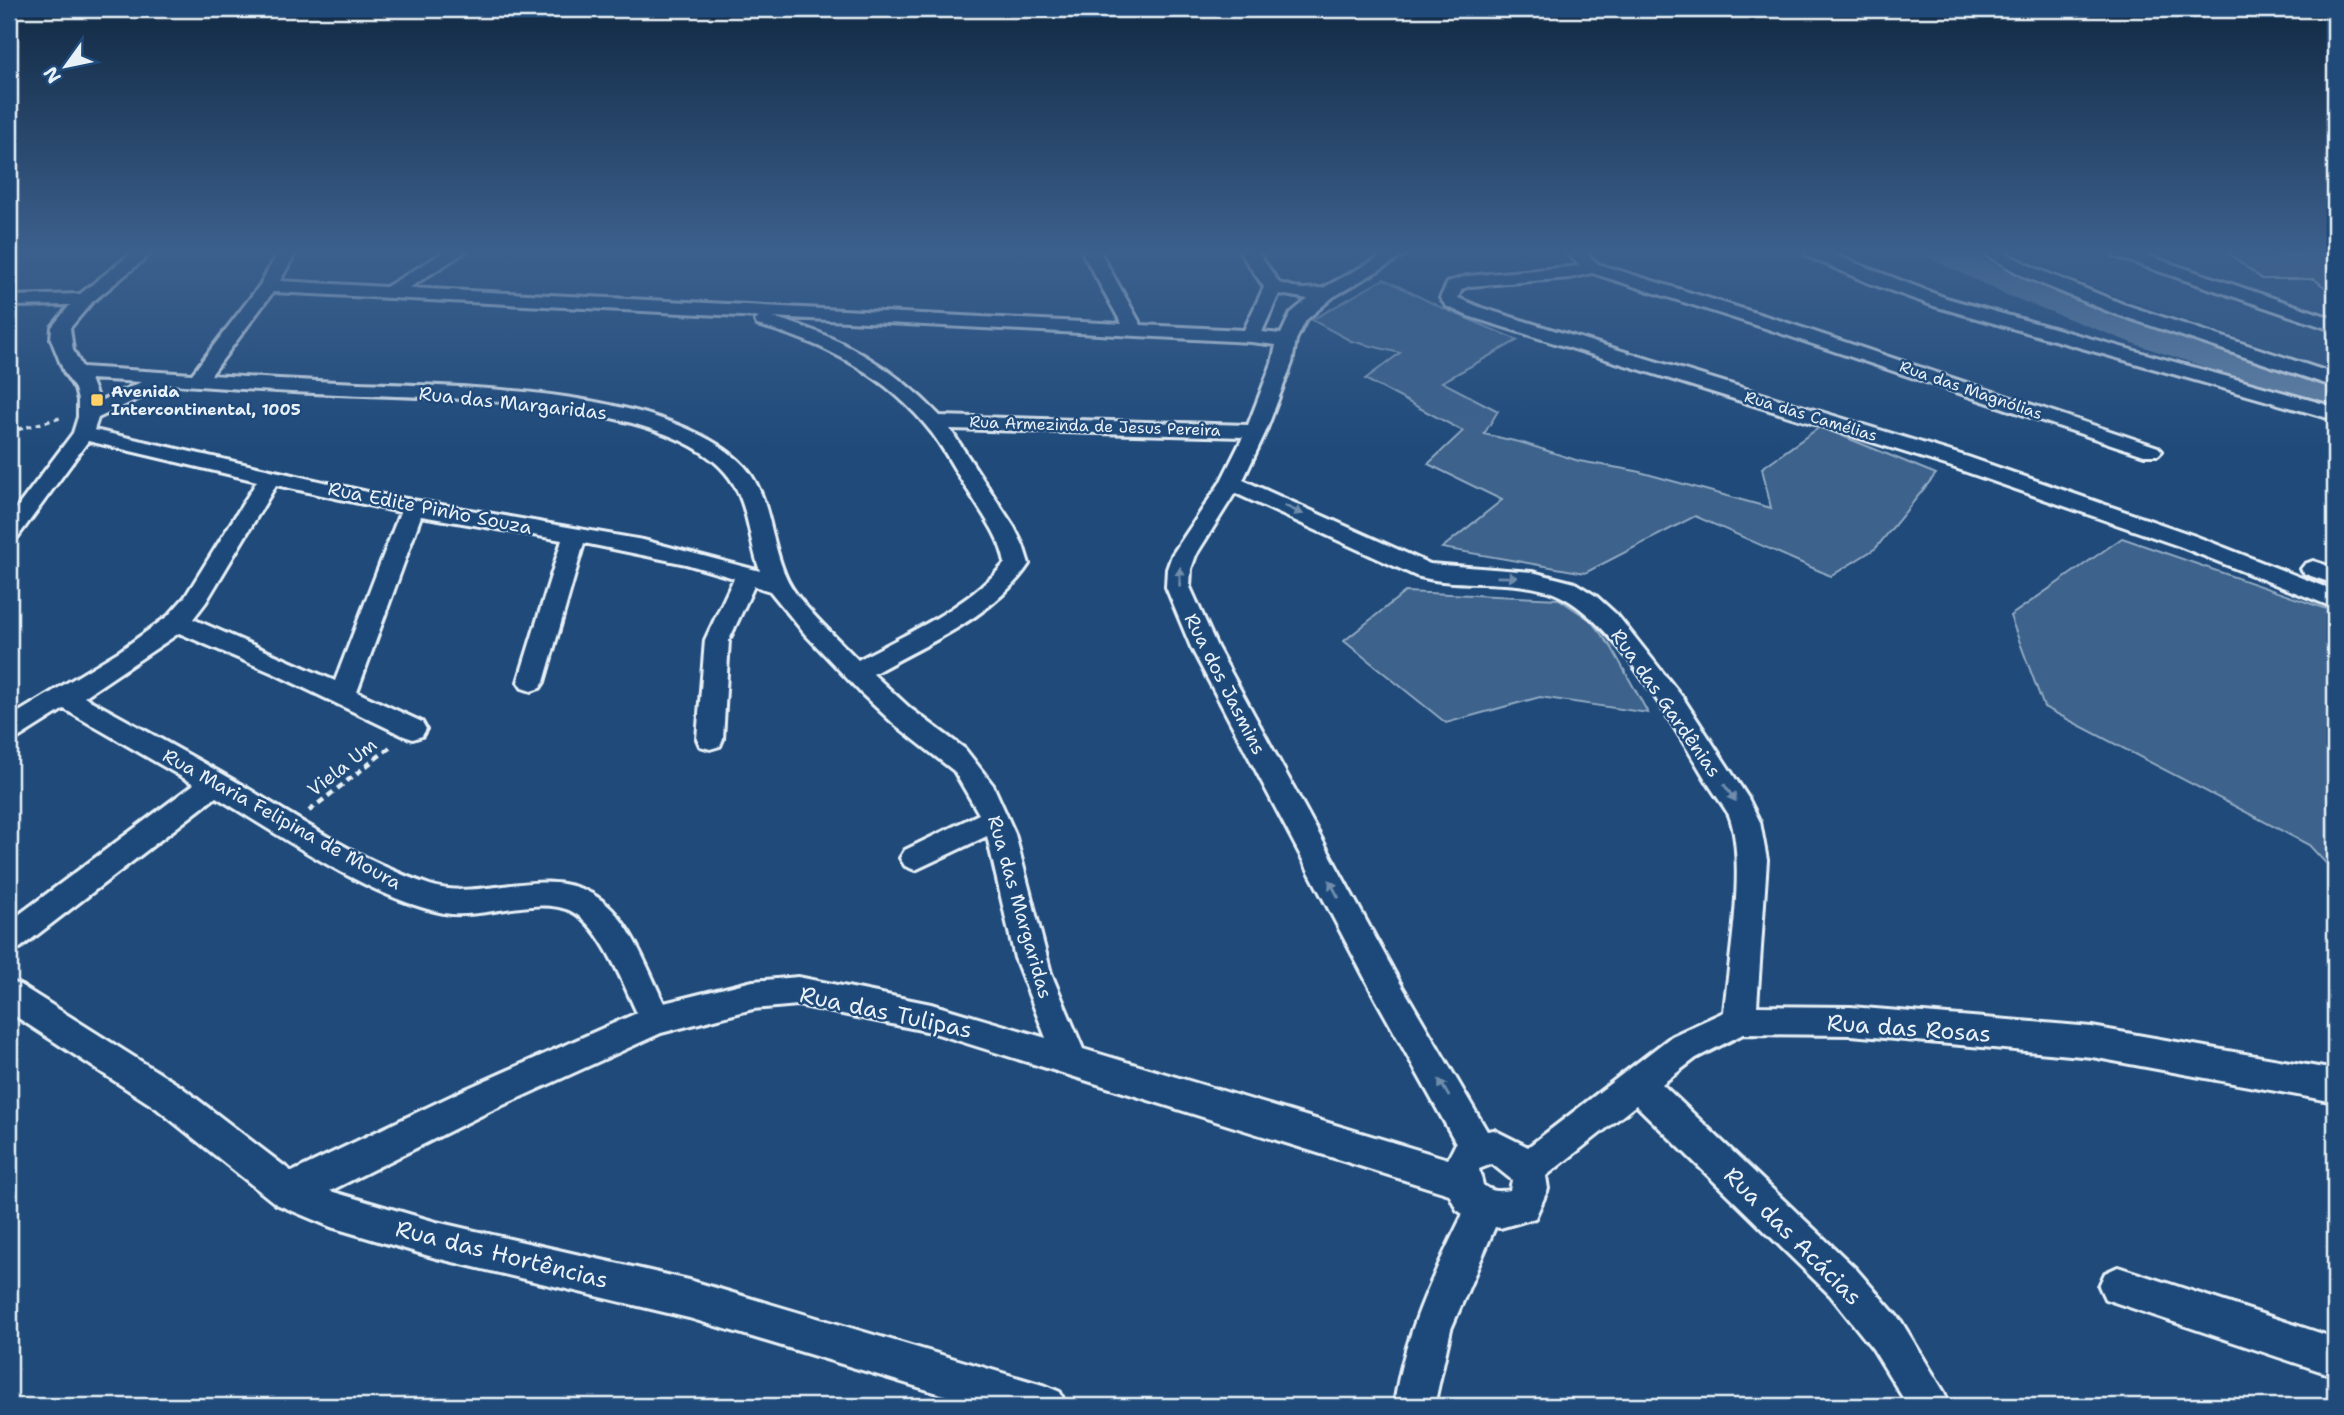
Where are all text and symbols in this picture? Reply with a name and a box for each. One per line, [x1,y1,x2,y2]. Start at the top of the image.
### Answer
north arrow [32,32,102,102]
text: N [38,62,67,88]
street label: Rua das Magnólias [1897,356,2045,424]
place label: Avenida Intercontinental, 1005 [111,381,301,420]
street label: Rua das Margaridas [418,381,608,425]
street label: Rua das Camélias [1742,386,1880,446]
marker: Avenida Intercontinental, 1005 [89,392,105,408]
street label: Rua Armezinda de Jesus Pereira [969,411,1221,441]
street label: Rua Edite Pinho Souza [326,476,534,540]
one-way arrow [1284,504,1304,516]
one-way arrow [1174,566,1185,588]
one-way arrow [1496,572,1518,583]
street label: Rua dos Jasmins [1179,609,1271,759]
street label: Rua das Gardênias [1605,624,1727,782]
street label: Viela Um [302,732,382,802]
street label: Rua Maria Felipina de Moura [158,743,406,895]
one-way arrow [1722,784,1736,802]
street label: Rua das Margaridas [982,813,1058,1001]
one-way arrow [1328,880,1340,899]
street label: Rua das Tulipas [797,979,975,1045]
street label: Rua das Rosas [1826,1007,1992,1049]
one-way arrow [1438,1079,1450,1098]
street label: Rua das Acácias [1717,1160,1869,1312]
street label: Rua das Hortências [393,1213,611,1295]

